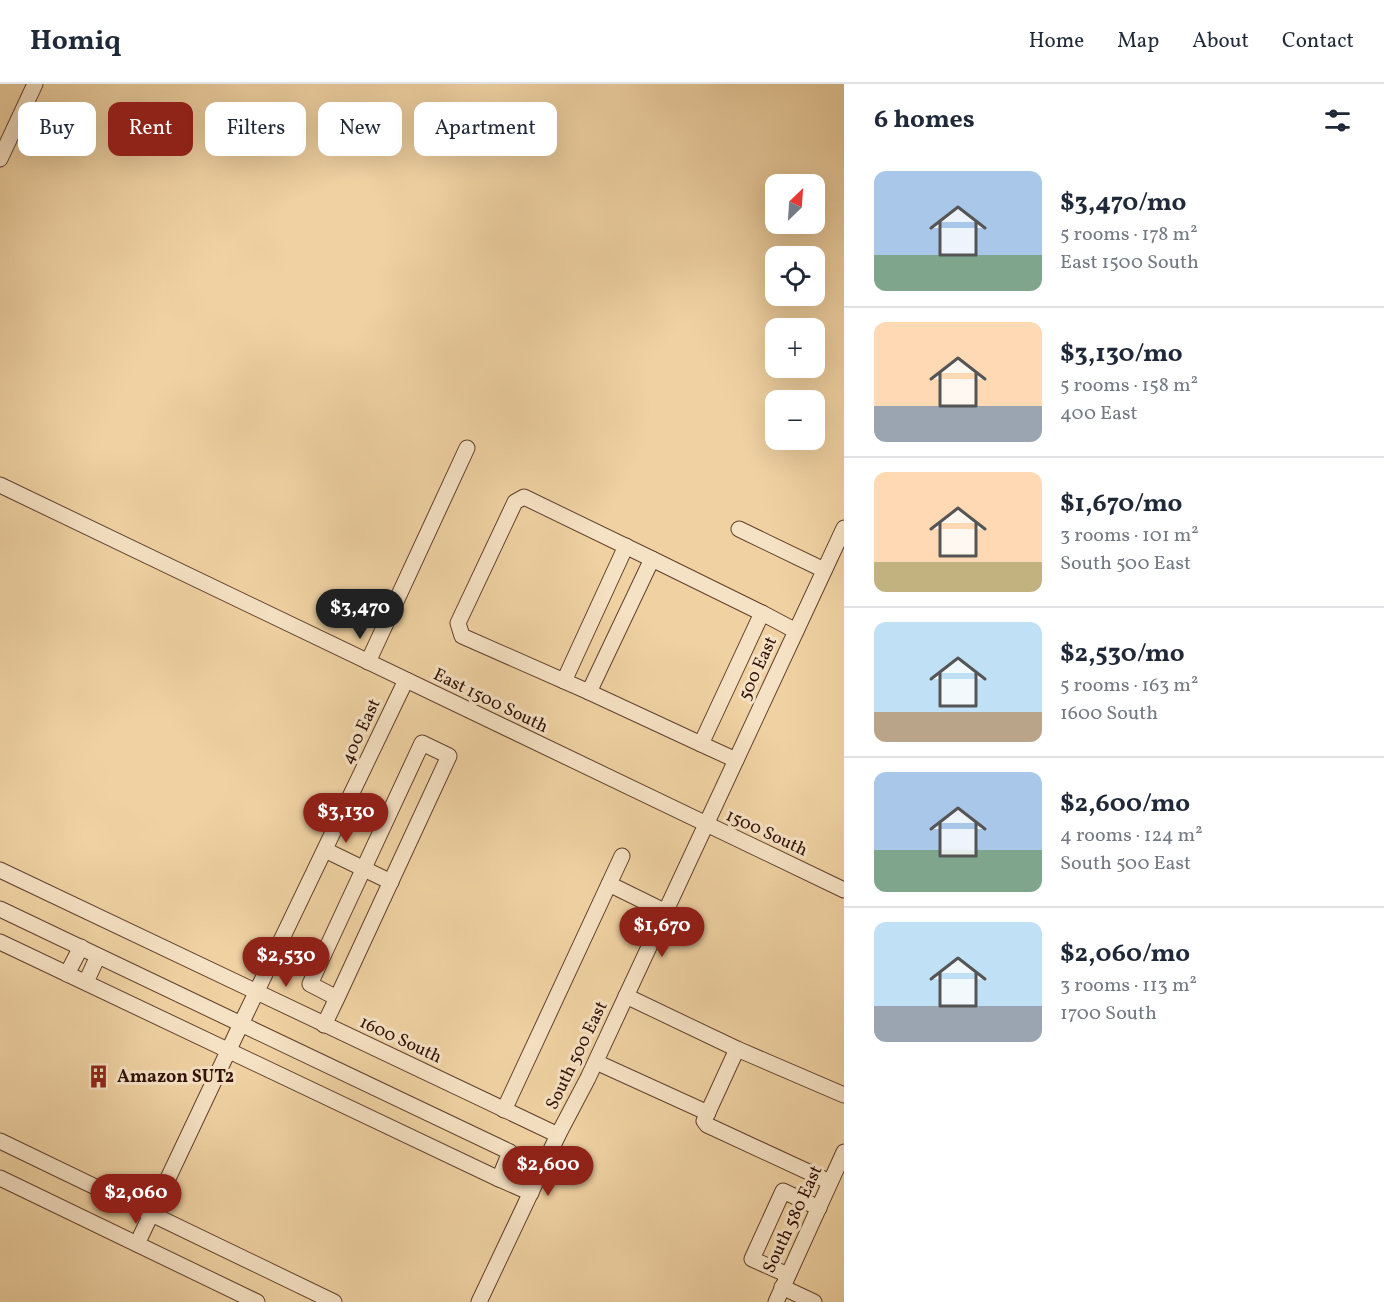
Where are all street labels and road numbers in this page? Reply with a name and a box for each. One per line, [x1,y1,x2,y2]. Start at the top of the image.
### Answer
street label: 500 East [733,633,784,705]
street label: East 1500 South [429,663,552,740]
street label: 400 East [335,695,387,769]
street label: 1500 South [721,804,812,863]
street label: South 500 East [540,997,614,1114]
street label: 1600 South [355,1010,446,1070]
street label: South 580 East [757,1162,829,1278]

